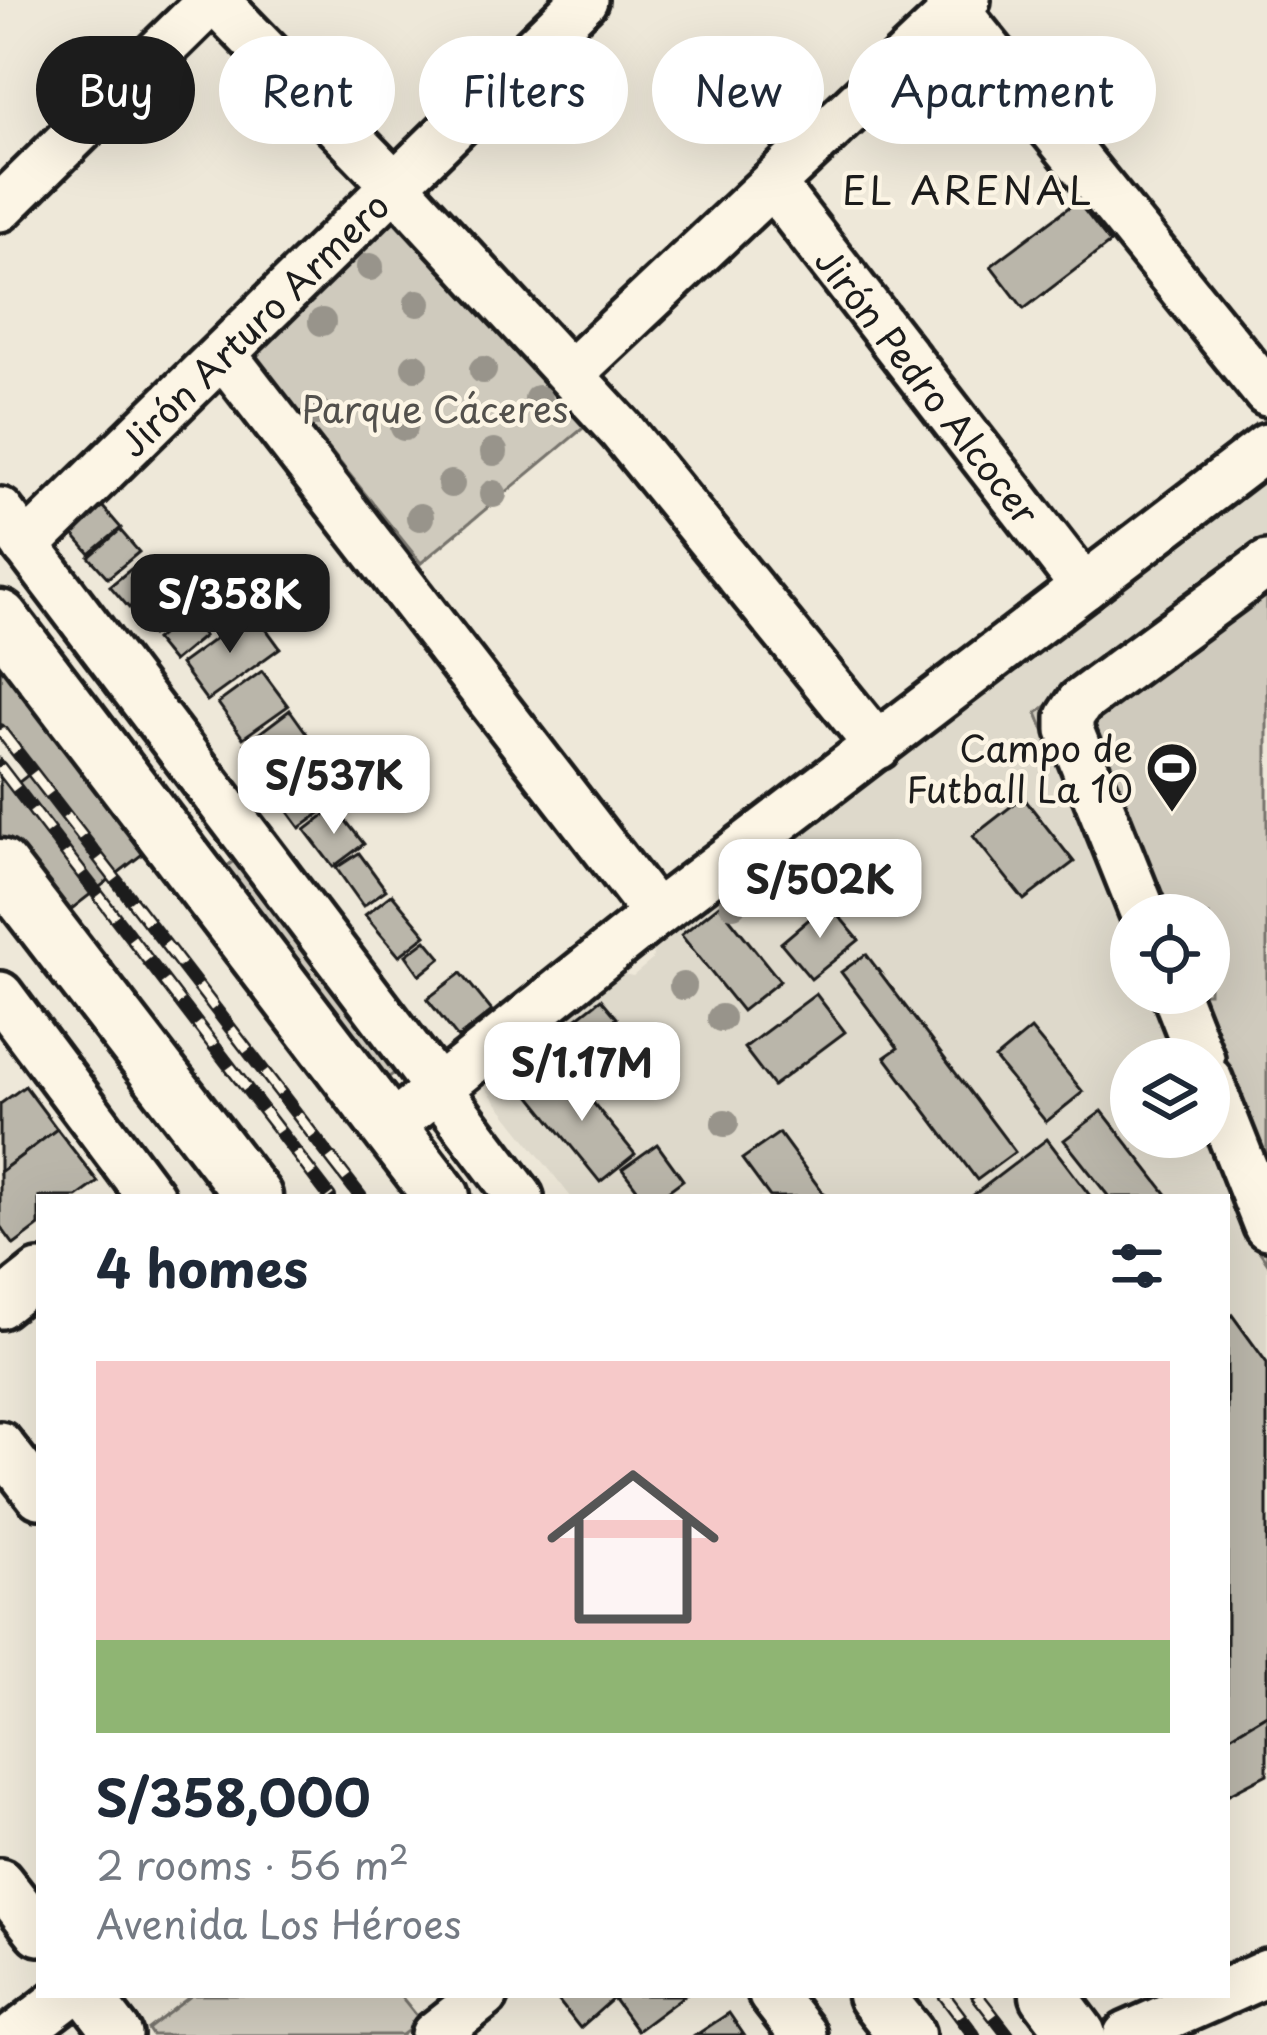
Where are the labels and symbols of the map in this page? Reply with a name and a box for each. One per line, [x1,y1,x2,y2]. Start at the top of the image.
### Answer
district label: EL ARENAL [842,159,1094,218]
street label: Jirón Arturo Armero [106,179,400,468]
street label: Jirón Pedro Alcocer [803,235,1053,536]
park label: Parque Cáceres [302,381,568,435]
pin: S/358K [132,554,328,656]
place label: Campo de Futball La 10 [906,720,1133,815]
pin: S/537K [236,735,432,837]
sports icon: Campo de Futball La 10 [1144,740,1200,814]
pin: S/502K [722,839,918,941]
pin: S/1.17M [471,1022,693,1124]

